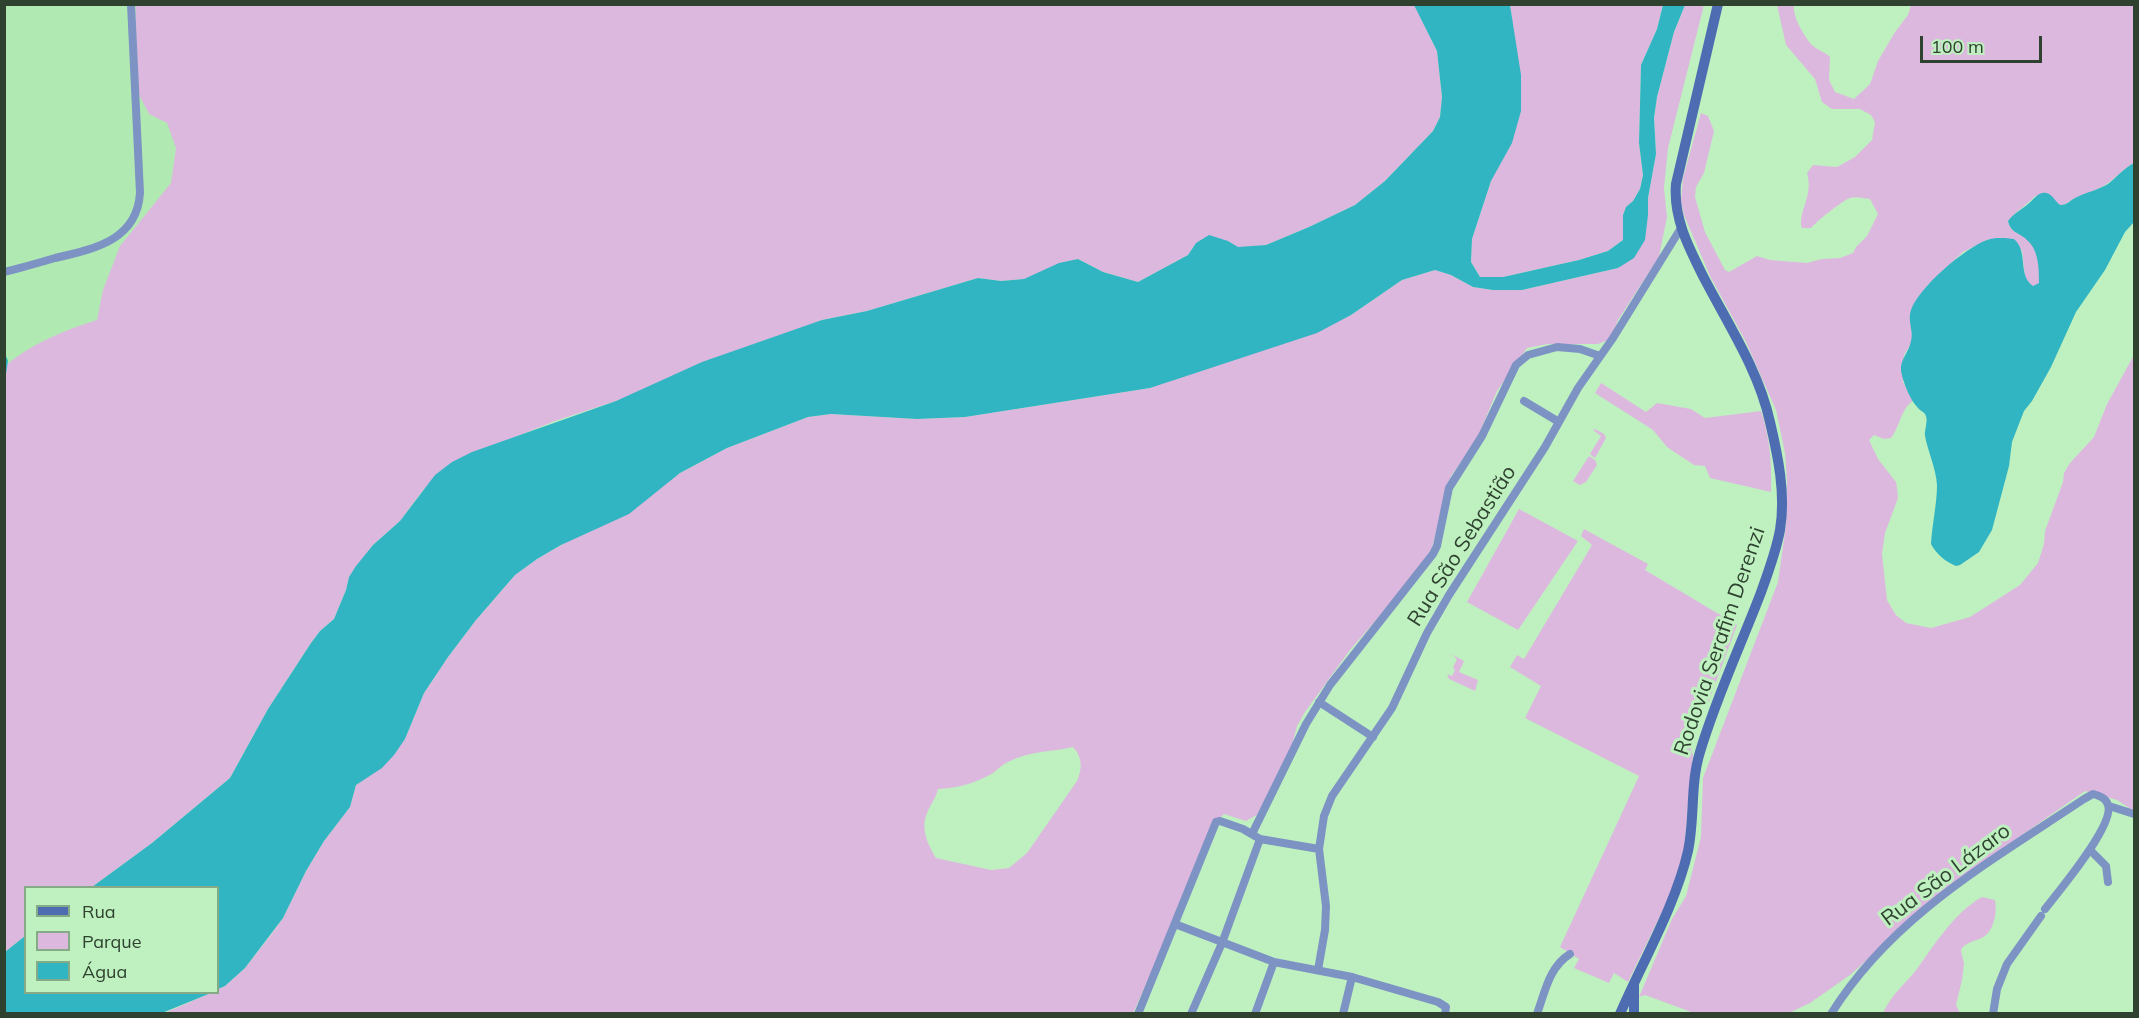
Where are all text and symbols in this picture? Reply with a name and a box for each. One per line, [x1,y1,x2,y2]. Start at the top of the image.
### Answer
scale bar [1923,24,2044,62]
text: 100 m [1931,35,1984,58]
street label: Rua São Sebastião [1402,461,1522,631]
street label: Rodovia Serafim Derenzi [1669,524,1771,758]
street label: Rua São Lázaro [1877,818,2015,932]
legend [24,886,219,994]
text: Rua [82,900,116,923]
text: Parque [82,930,141,953]
text: Água [82,960,127,983]

